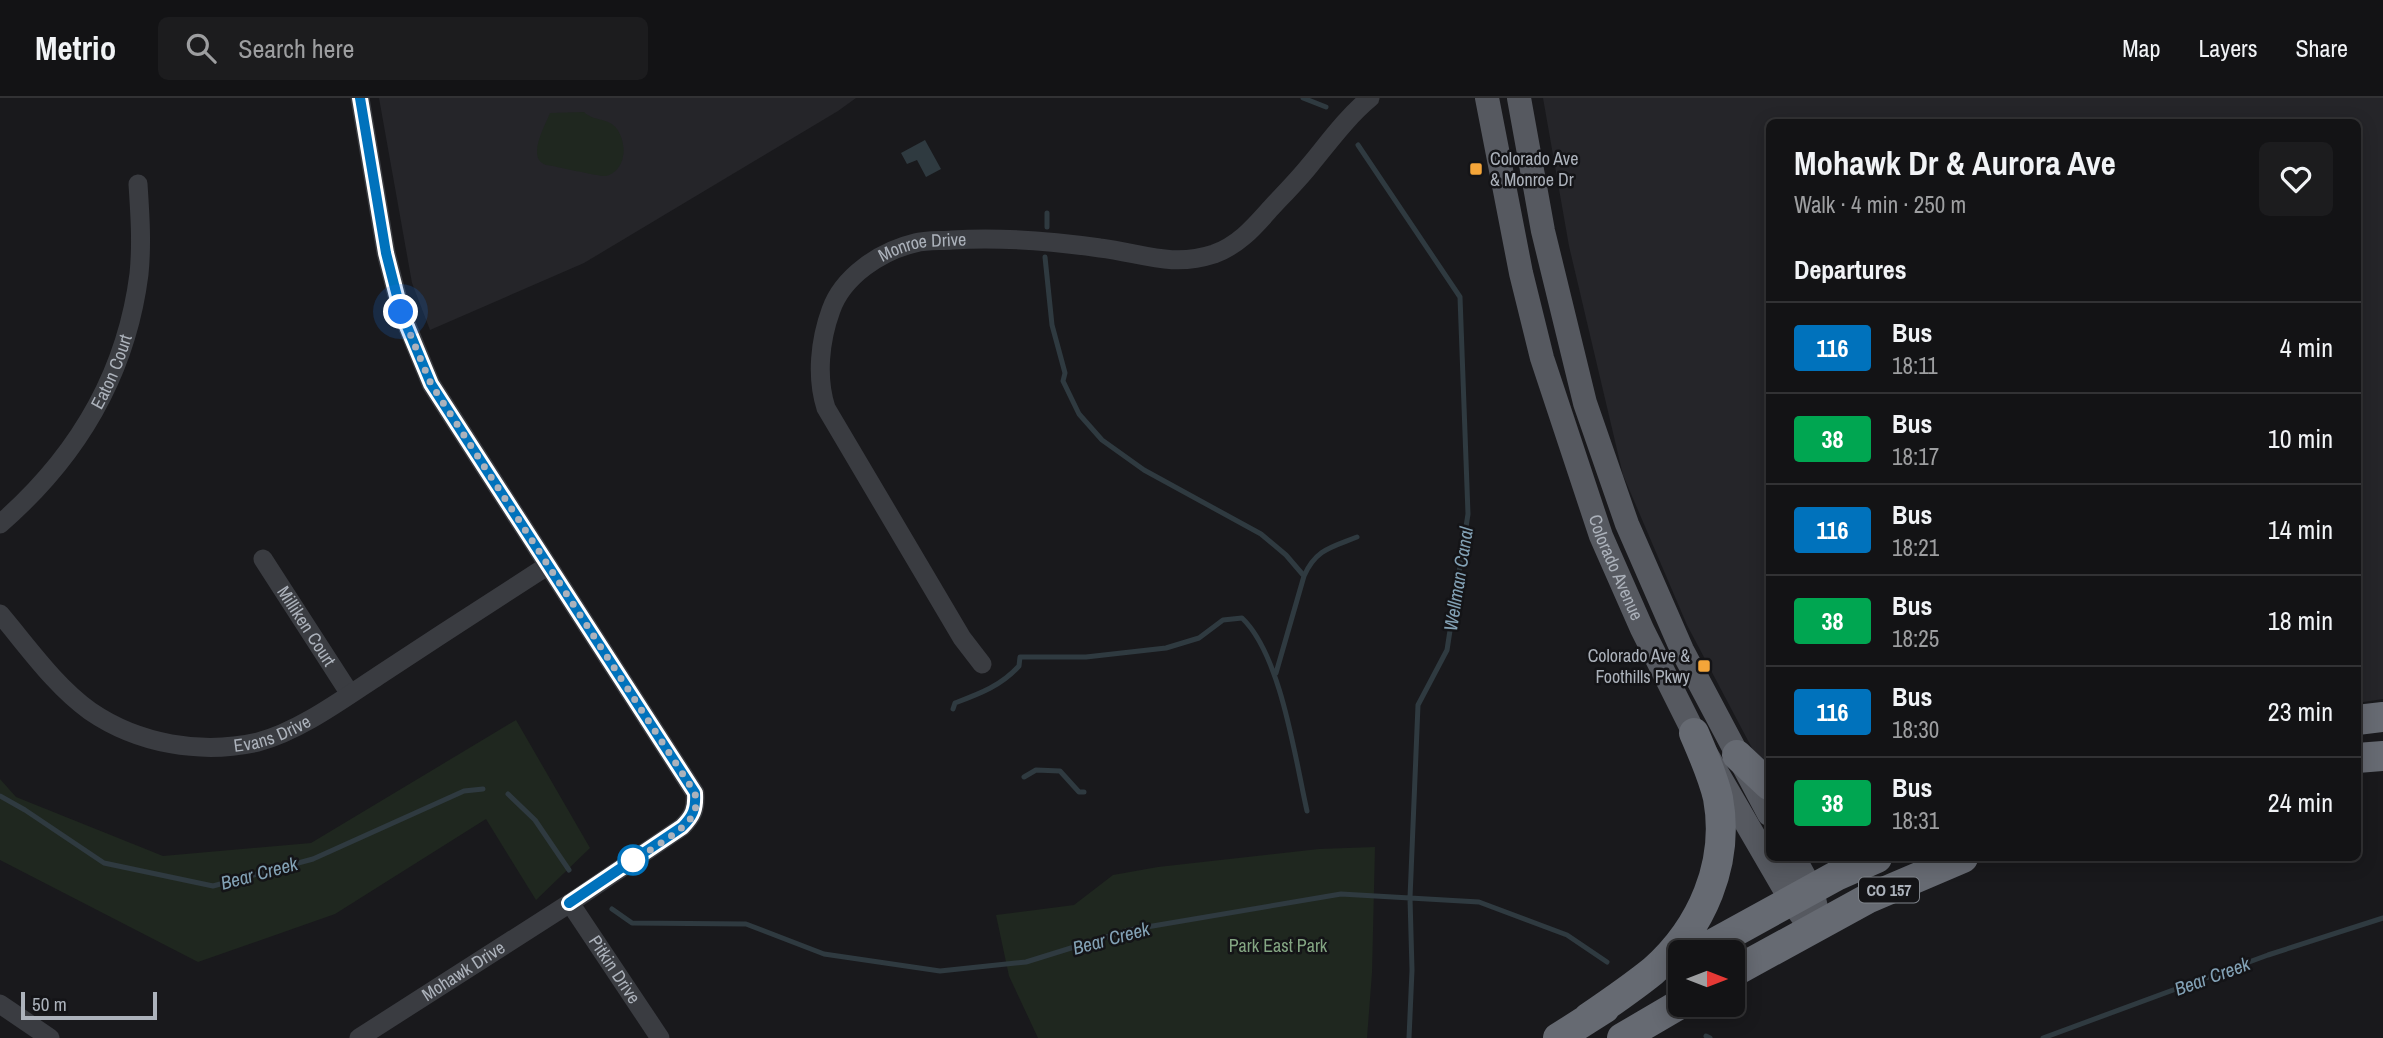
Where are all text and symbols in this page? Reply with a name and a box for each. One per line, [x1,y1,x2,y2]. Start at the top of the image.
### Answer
search box [158,17,648,80]
text: Metrio [35,26,116,70]
icon: search [182,29,220,67]
text: Search here [238,31,354,66]
text: Map [2122,32,2160,64]
text: Layers [2198,32,2257,64]
text: Share [2295,32,2348,64]
text: Mohawk Dr & Aurora Ave [1794,141,2116,185]
button: heart [2259,142,2333,216]
place label: Colorado Ave & Monroe Dr [1490,146,1578,192]
marker: Colorado Ave & Monroe Dr [1468,161,1484,177]
text: Walk · 4 min · 250 m [1794,189,1966,220]
street label: Monroe Drive [874,226,967,268]
text: Departures [1794,252,1907,287]
your location [383,294,418,329]
text: Bus [1892,315,1932,350]
text: 4 min [2280,330,2333,365]
street label: Eaton Court [84,331,138,413]
text: 116 [1817,332,1848,364]
text: 18:11 [1892,350,1938,381]
text: Bus [1892,406,1932,441]
text: 10 min [2268,421,2333,456]
text: 38 [1822,423,1843,455]
text: 18:17 [1892,441,1939,472]
text: Bus [1892,497,1932,532]
street label: Colorado Avenue [1583,511,1650,624]
text: 14 min [2268,512,2333,547]
text: 116 [1817,514,1848,546]
water label: Wellman Canal [1437,524,1479,633]
text: 18:21 [1892,532,1939,563]
street label: Milliken Court [272,581,342,671]
text: Bus [1892,588,1932,623]
text: 18 min [2268,603,2333,638]
text: 38 [1822,605,1843,637]
text: 18:25 [1892,623,1939,654]
place label: Colorado Ave & Foothills Pkwy [1588,643,1691,689]
marker: Colorado Ave & Foothills Pkwy [1696,658,1712,674]
text: Bus [1892,679,1932,714]
text: 23 min [2268,694,2333,729]
text: 116 [1817,696,1848,728]
street label: Evans Drive [232,709,315,758]
text: 18:30 [1892,714,1939,745]
text: Bus [1892,770,1932,805]
text: 24 min [2268,785,2333,820]
text: 38 [1822,787,1843,819]
text: 18:31 [1892,805,1939,836]
unlabelled marker [618,845,648,875]
water label: Bear Creek [218,850,302,896]
road number: CO 157 [1859,877,1919,902]
water label: Bear Creek [1070,915,1154,961]
street label: Pitkin Drive [583,930,647,1008]
park label: Park East Park [1229,933,1328,958]
street label: Mohawk Drive [417,935,510,1007]
north arrow [1668,940,1745,1017]
map controls [1668,940,1745,1017]
water label: Bear Creek [2171,950,2255,1002]
scale bar [21,989,158,1021]
text: 50 m [32,991,67,1017]

